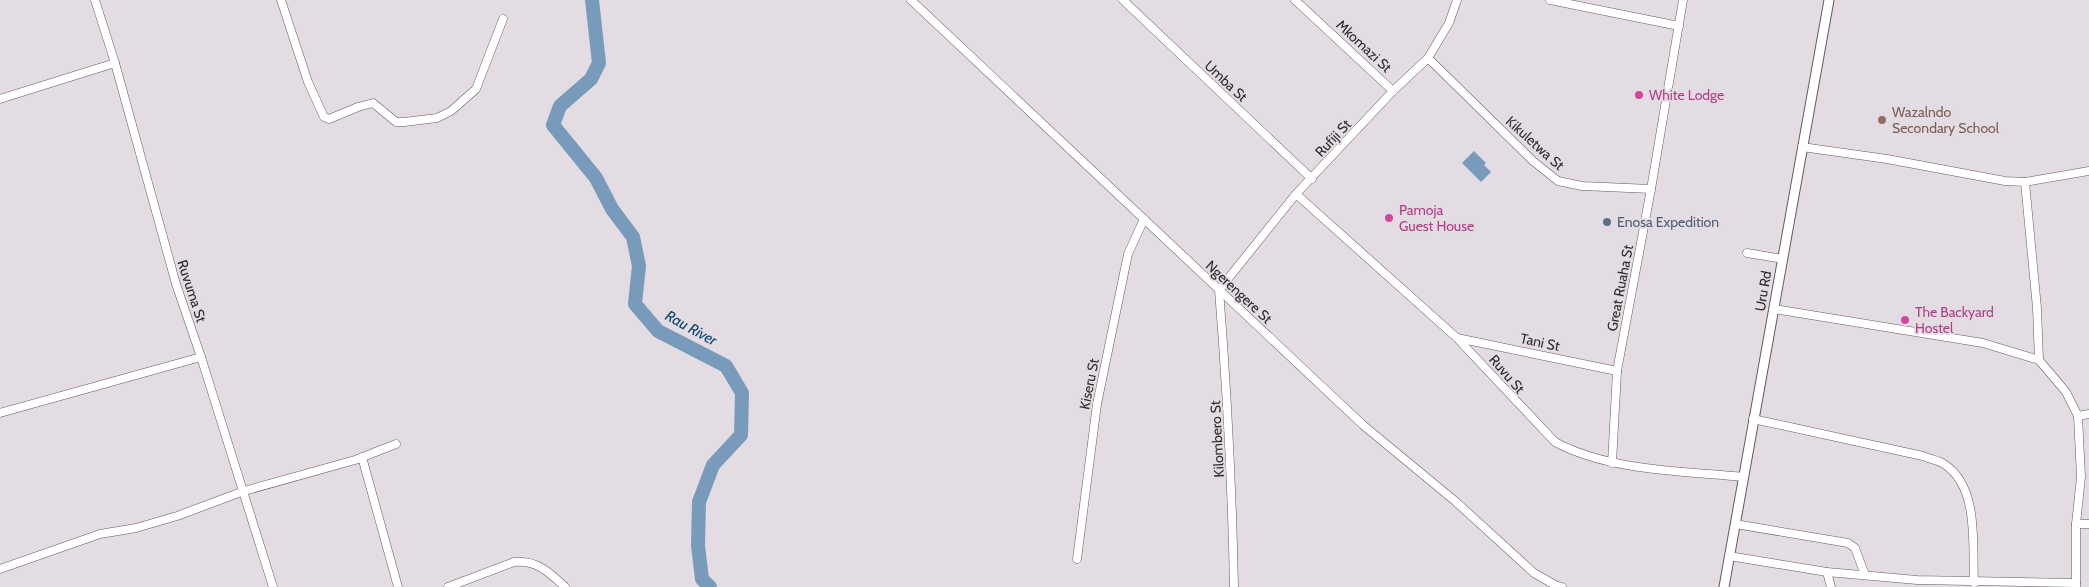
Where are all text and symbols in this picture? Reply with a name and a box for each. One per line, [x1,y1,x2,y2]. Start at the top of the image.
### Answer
street label: Mkomazi St [1333,16,1396,76]
street label: Umba St [1201,57,1252,106]
place label: White Lodge [1649,86,1724,104]
marker: White Lodge [1633,89,1645,101]
place label: Wazalndo Secondary School [1892,103,2000,137]
street label: Kikuletwa St [1502,112,1568,174]
marker: Wazalndo Secondary School [1876,114,1888,126]
street label: Rufiji St [1311,115,1355,161]
place label: Pamoja Guest House [1399,201,1474,235]
marker: Pamoja Guest House [1383,212,1395,224]
place label: Enosa Expedition [1617,213,1719,231]
marker: Enosa Expedition [1601,216,1613,228]
street label: Great Ruaha St [1603,243,1637,333]
street label: Ruvuma St [173,257,211,325]
street label: Ngerengere St [1202,257,1276,328]
street label: Uru Rd [1751,269,1775,313]
place label: The Backyard Hostel [1915,303,1994,337]
water label: Rau River [662,306,721,350]
marker: The Backyard Hostel [1899,314,1911,326]
street label: Tani St [1519,329,1562,355]
street label: Ruvu St [1485,351,1529,397]
street label: Kiseru St [1075,357,1103,411]
street label: Kilombero St [1206,400,1228,478]

